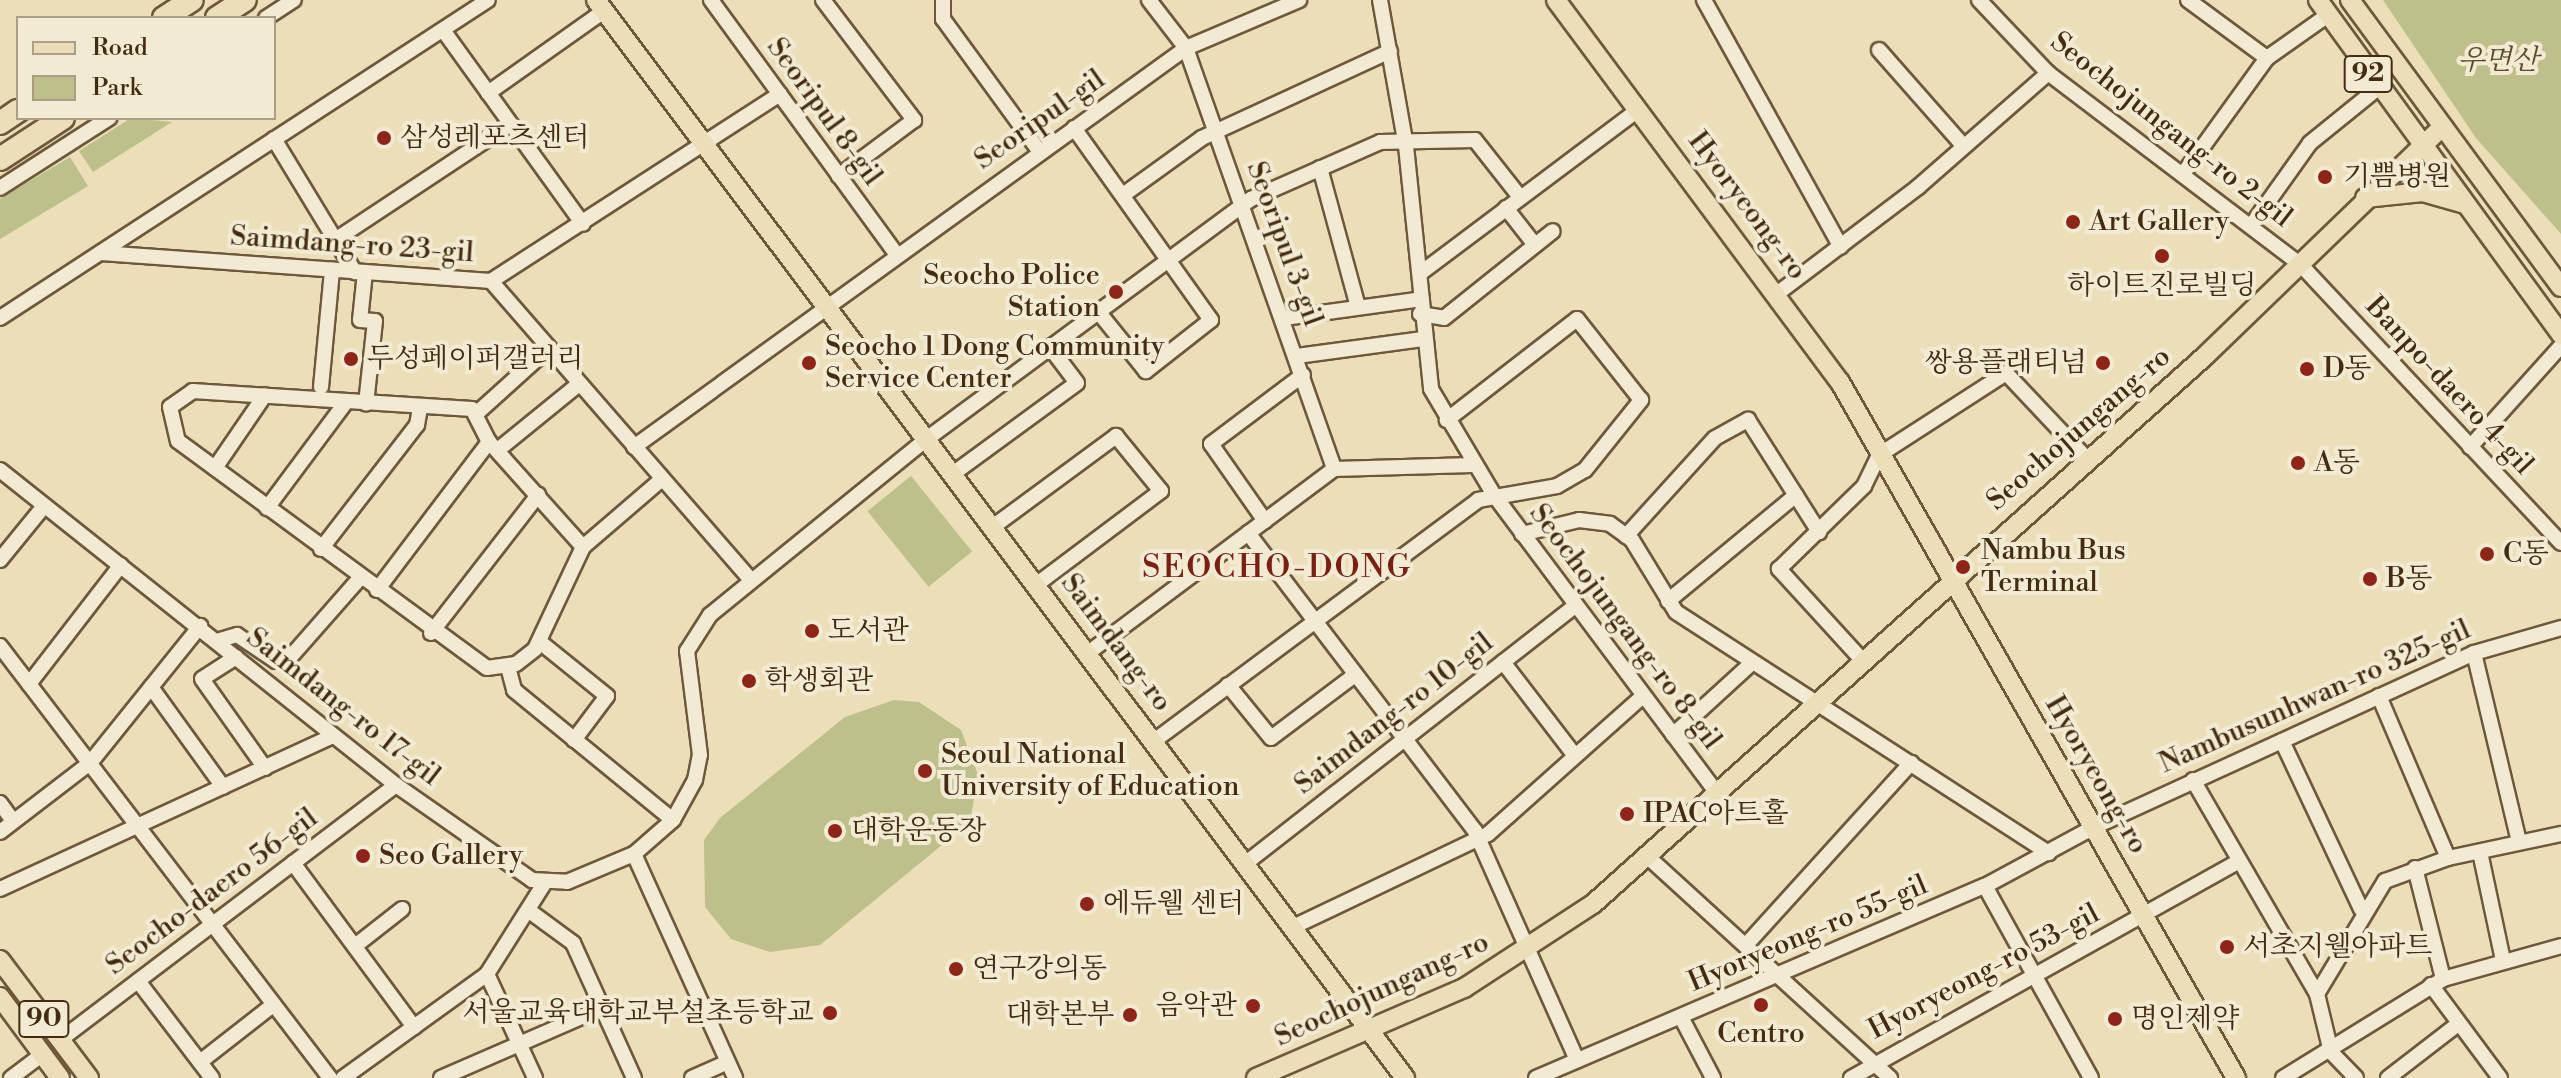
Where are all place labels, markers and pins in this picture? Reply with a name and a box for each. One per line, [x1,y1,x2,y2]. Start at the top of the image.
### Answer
place label: 삼성레포츠센터 [400,121,589,155]
marker: 삼성레포츠센터 [375,129,393,147]
place label: 기쁨병원 [2343,160,2451,194]
marker: 기쁨병원 [2314,166,2336,188]
place label: Art Gallery [2089,205,2229,239]
marker: Art Gallery [2064,213,2082,231]
marker: 하이트진로빌딩 [2153,247,2171,265]
place label: Seocho Police Station [923,259,1100,325]
place label: 하이트진로빌딩 [2067,269,2257,303]
marker: Seocho Police Station [1107,283,1125,301]
place label: Seocho 1 Dong Community Service Center [825,330,1164,396]
place label: 두성페이퍼갤러리 [367,342,583,376]
place label: 쌍용플래티넘 [1925,346,2087,380]
marker: 두성페이퍼갤러리 [342,350,360,368]
place label: D동 [2323,352,2372,386]
marker: Seocho 1 Dong Community Service Center [800,354,818,372]
marker: 쌍용플래티넘 [2094,354,2112,372]
marker: D동 [2298,360,2316,378]
place label: A동 [2314,446,2360,480]
marker: A동 [2289,454,2307,472]
place label: Nambu Bus Terminal [1981,534,2126,600]
place label: C동 [2503,537,2549,571]
marker: C동 [2478,545,2496,563]
marker: Nambu Bus Terminal [1952,556,1974,578]
place label: B동 [2386,562,2433,596]
marker: B동 [2361,570,2379,588]
place label: 도서관 [828,614,909,648]
marker: 도서관 [803,622,821,640]
place label: 학생회관 [765,664,873,698]
marker: 학생회관 [740,672,758,690]
place label: Seoul National University of Education [941,738,1239,804]
marker: Seoul National University of Education [916,762,934,780]
place label: IPAC아트홀 [1643,797,1788,831]
marker: IPAC아트홀 [1618,805,1636,823]
place label: 대학운동장 [851,814,986,848]
marker: 대학운동장 [826,822,844,840]
place label: Seo Gallery [379,839,523,873]
marker: Seo Gallery [354,847,372,865]
place label: 에듀웰 센터 [1103,887,1244,921]
marker: 에듀웰 센터 [1078,895,1096,913]
place label: 서초지웰아파트 [2243,930,2432,964]
marker: 서초지웰아파트 [2218,938,2236,956]
place label: 연구강의동 [972,952,1107,986]
marker: 연구강의동 [947,960,965,978]
place label: 음악관 [1156,989,1237,1023]
place label: 서울교육대학교부설초등학교 [462,996,814,1030]
marker: Centro [1752,996,1770,1014]
marker: 음악관 [1244,997,1262,1015]
place label: 대학본부 [1006,998,1114,1032]
place label: 명인제약 [2131,1002,2239,1036]
marker: 서울교육대학교부설초등학교 [821,1004,839,1022]
marker: 대학본부 [1121,1006,1139,1024]
marker: 명인제약 [2106,1010,2124,1028]
place label: Centro [1717,1017,1805,1051]

